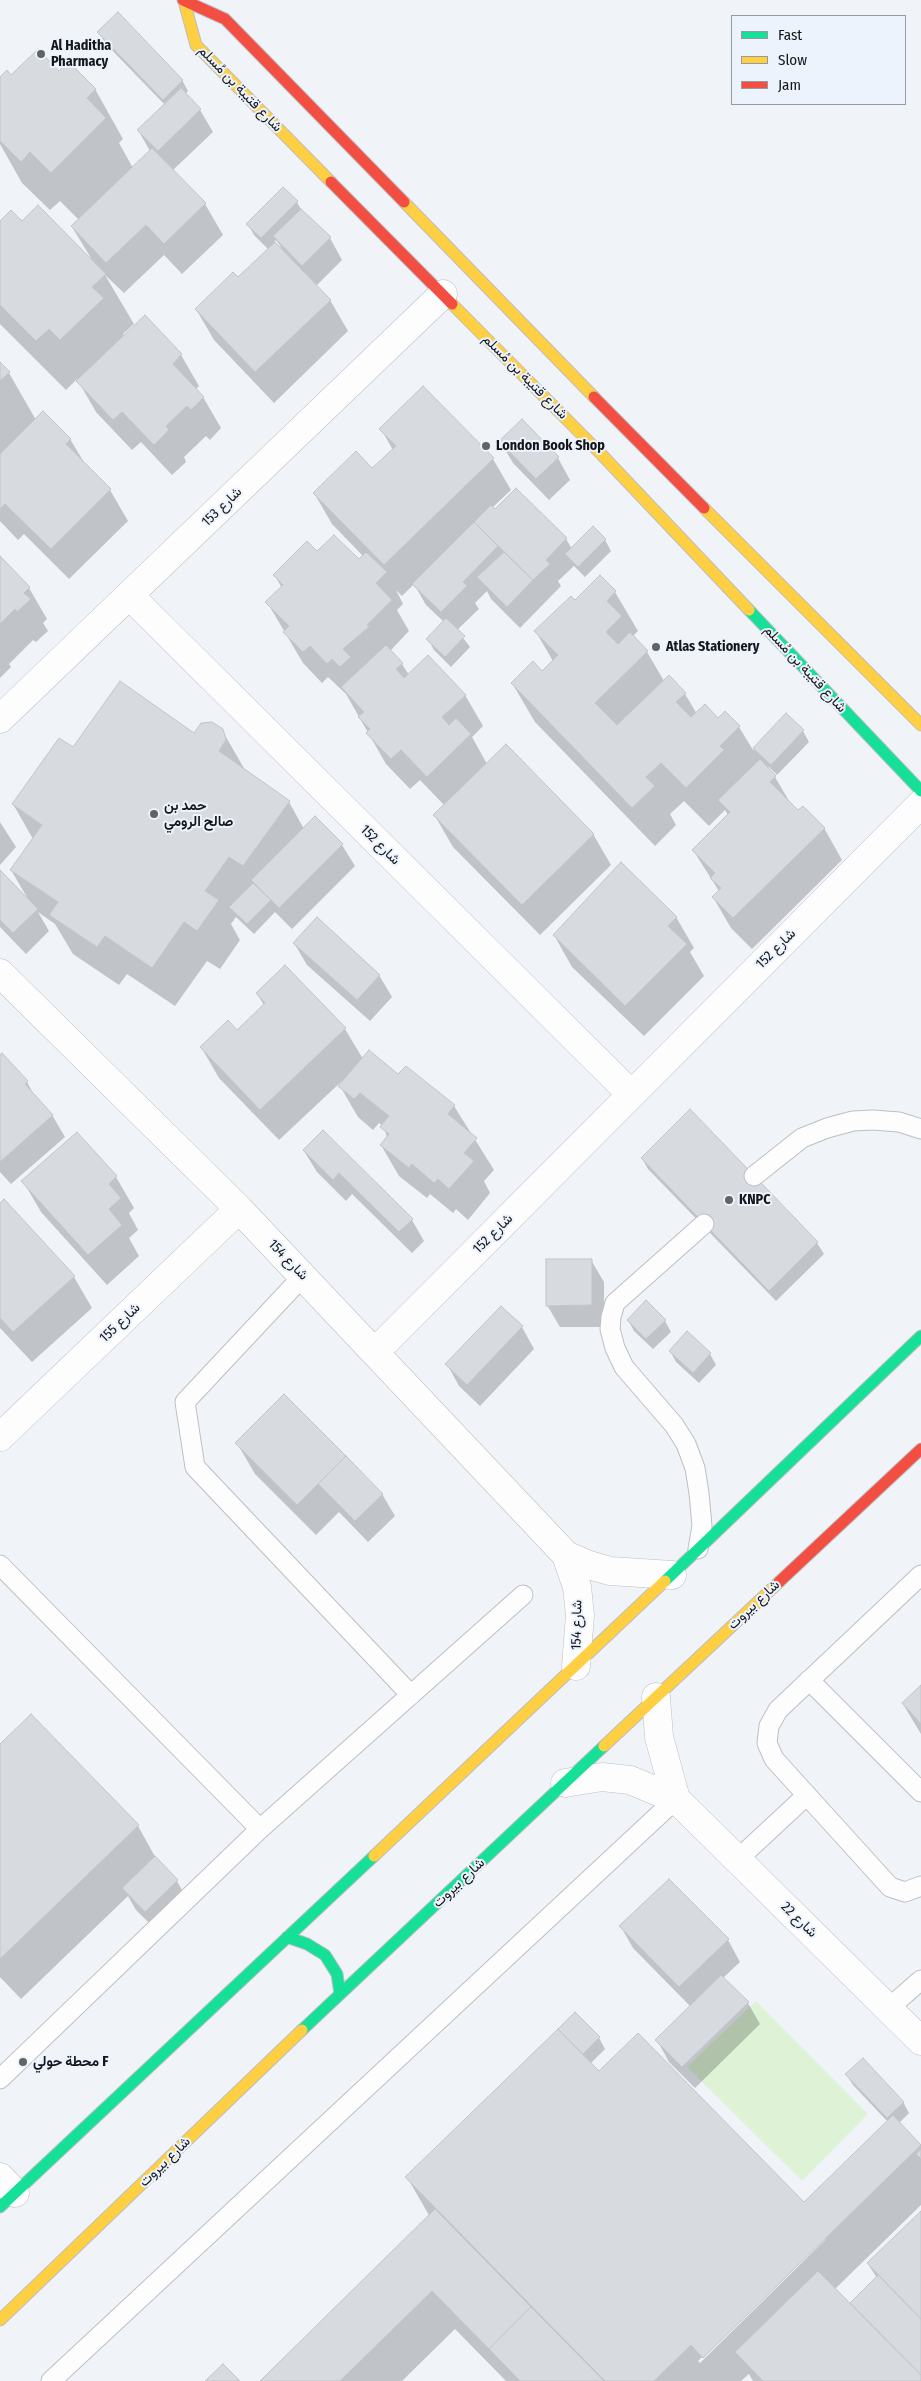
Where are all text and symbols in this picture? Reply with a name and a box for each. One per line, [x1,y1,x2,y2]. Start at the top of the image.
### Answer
legend [731,15,906,105]
text: Fast [778,26,802,44]
place label: Al Haditha Pharmacy [51,38,111,70]
street label: شارع قتيبة بن مُسلم [195,42,285,136]
marker: Al Haditha Pharmacy [35,48,47,60]
text: Slow [778,51,807,69]
text: Jam [778,76,801,94]
street label: شارع قتيبة بن مُسلم [479,331,571,423]
place label: London Book Shop [496,438,605,454]
marker: London Book Shop [480,440,492,452]
street label: شارع 153 [198,484,246,530]
street label: شارع قتيبة بن مُسلم [760,622,850,716]
place label: Atlas Stationery [666,639,759,655]
marker: Atlas Stationery [650,641,662,653]
place label: حمد بن صالح الرومي [164,798,233,830]
marker: حمد بن صالح الرومي [148,808,160,820]
street label: شارع 152 [357,822,403,868]
street label: شارع 152 [753,926,799,972]
place label: KNPC [739,1192,770,1208]
marker: KNPC [723,1194,735,1206]
street label: شارع 152 [470,1211,516,1257]
street label: شارع 154 [265,1236,311,1284]
street label: شارع 155 [96,1300,144,1346]
street label: شارع بيروت [725,1577,783,1633]
street label: شارع 154 [568,1600,586,1650]
street label: شارع بيروت [430,1855,488,1911]
street label: شارع 22 [777,1899,821,1941]
place label: محطة حولي F [33,2054,108,2070]
marker: محطة حولي F [17,2056,29,2068]
street label: شارع بيروت [136,2133,194,2191]

